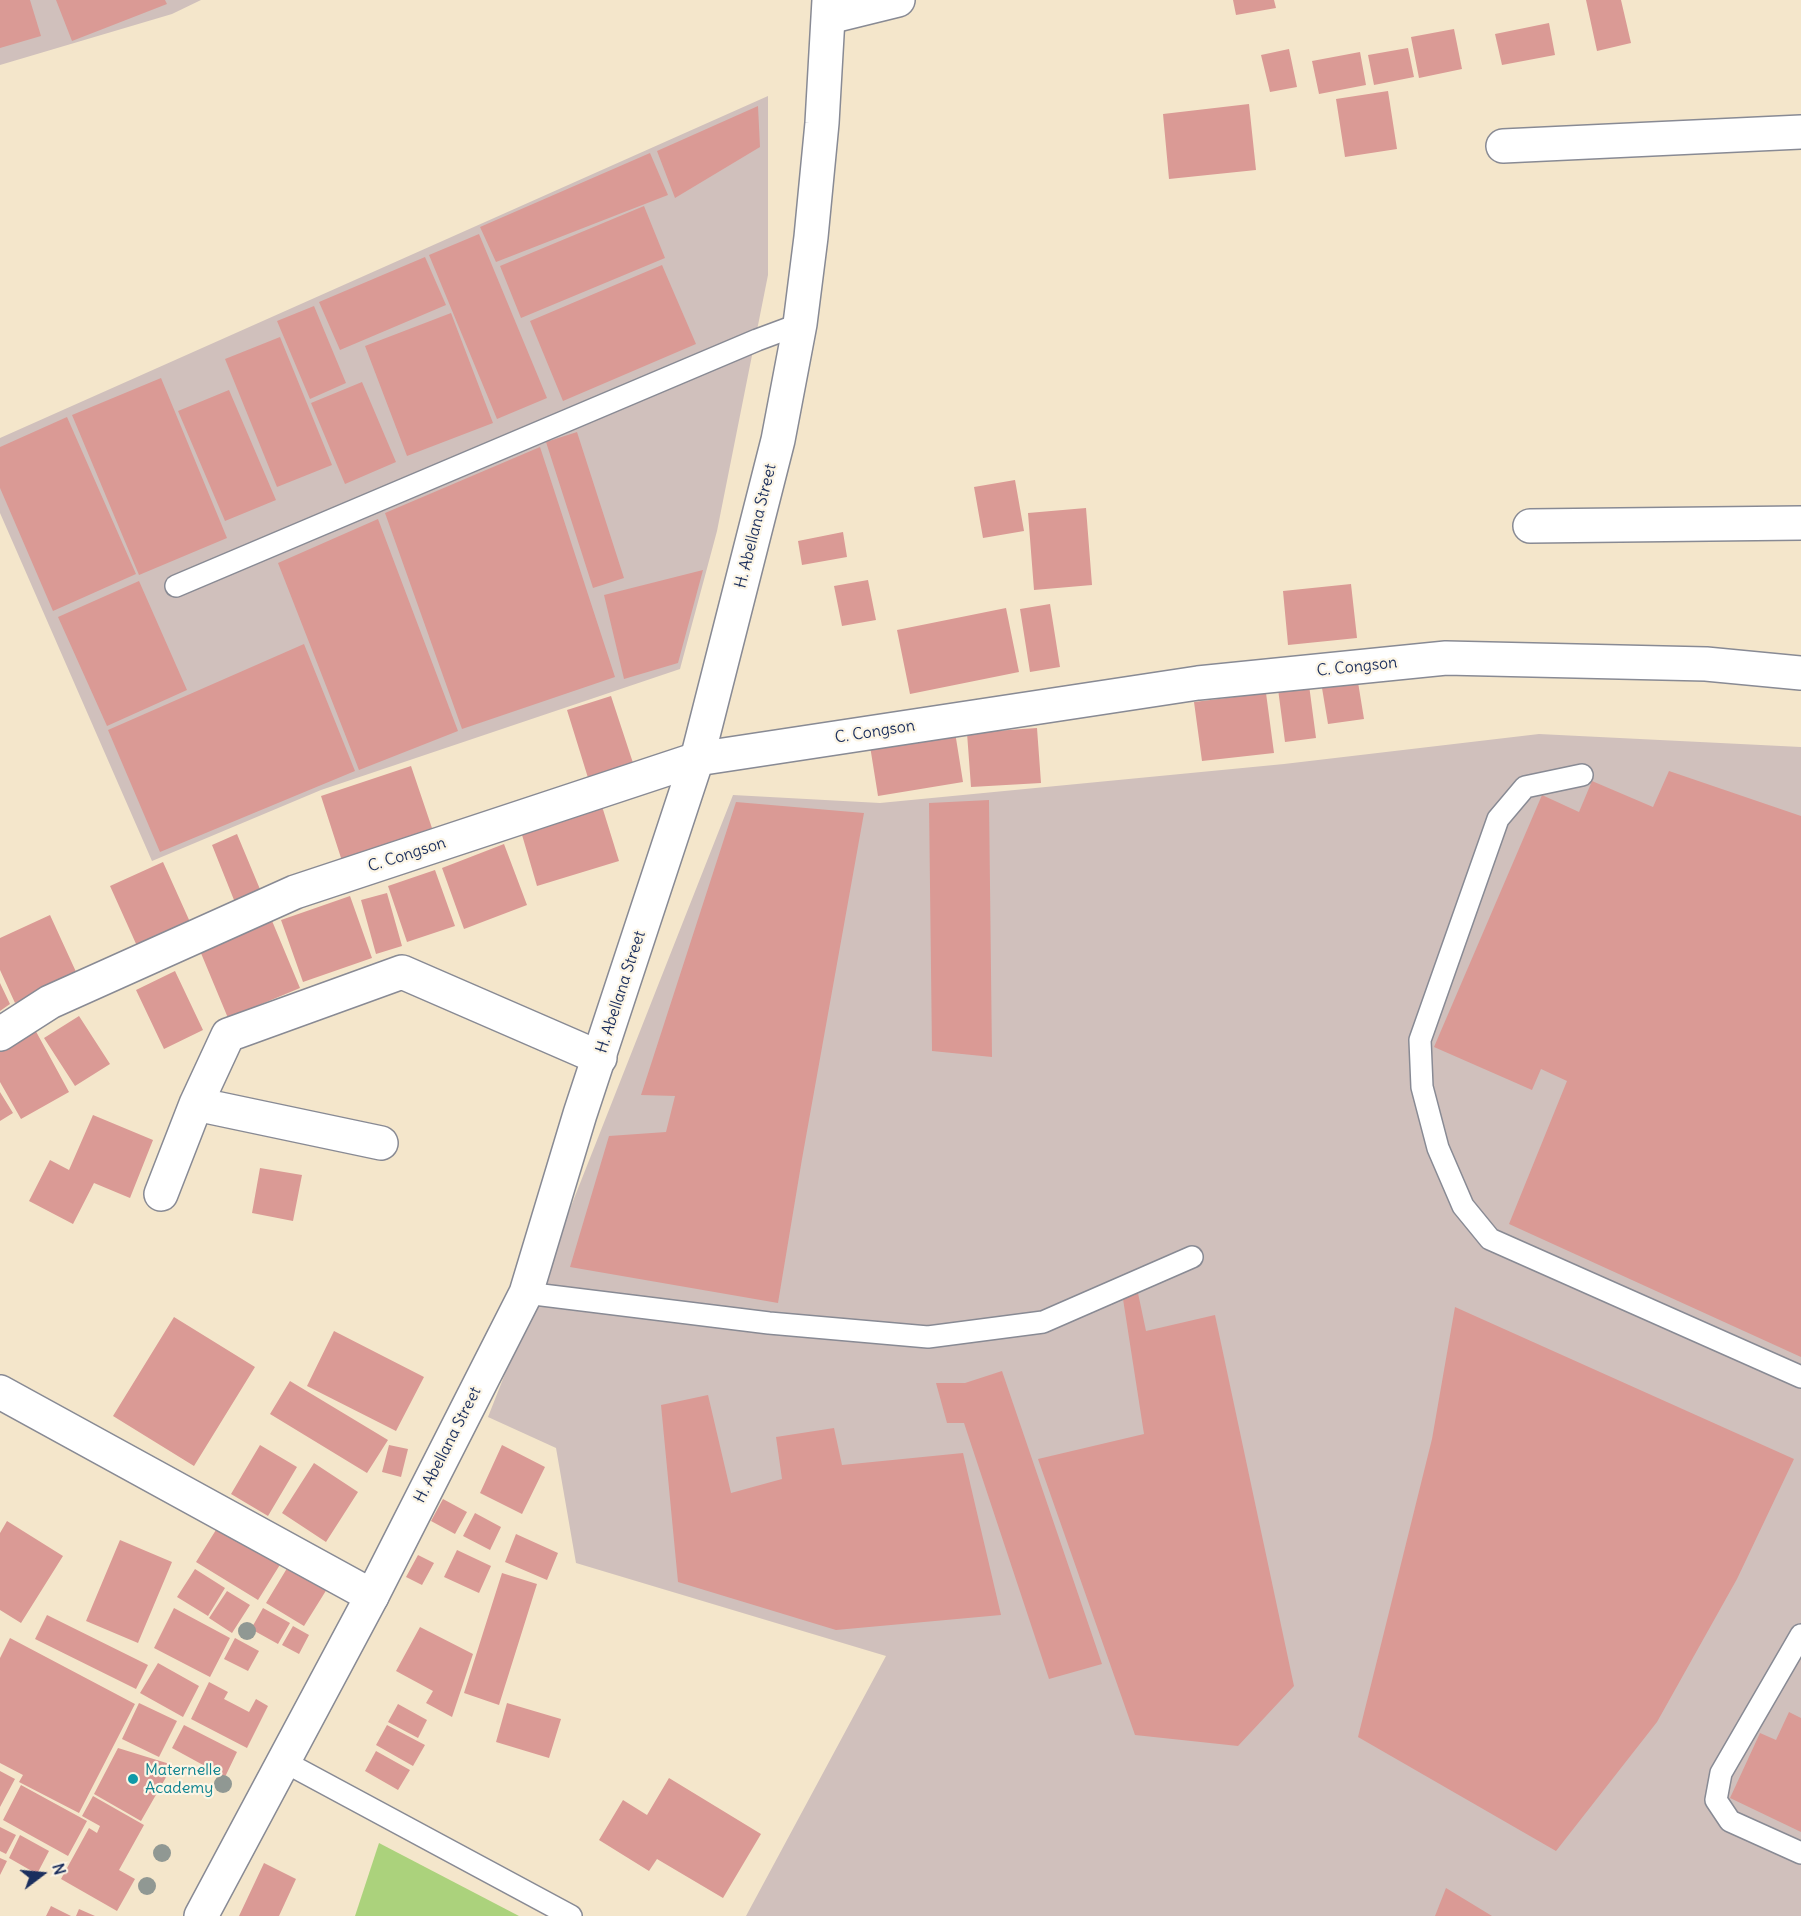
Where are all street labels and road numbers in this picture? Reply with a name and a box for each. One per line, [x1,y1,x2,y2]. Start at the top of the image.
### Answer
street label: H. Abellana Street [731,462,781,590]
street label: C. Congson [1316,653,1398,681]
street label: C. Congson [834,716,916,748]
street label: C. Congson [366,833,448,877]
street label: H. Abellana Street [592,928,650,1056]
street label: H. Abellana Street [410,1384,486,1506]

